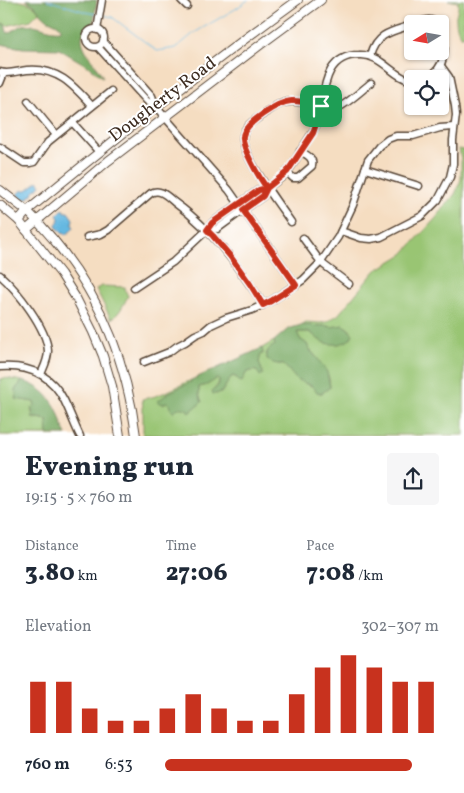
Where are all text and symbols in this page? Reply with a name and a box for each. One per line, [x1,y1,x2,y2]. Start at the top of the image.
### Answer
north arrow [404,15,449,60]
map controls [404,15,449,115]
street label: Dougherty Road [104,51,222,149]
button: locate [404,70,449,115]
pin [300,85,342,127]
icon: arrive [307,92,335,120]
text: Evening run [25,448,194,487]
button: share [387,453,439,505]
text: 19:15 · 5 × 760 m [25,487,132,509]
text: Distance [25,537,79,556]
text: Time [166,537,196,556]
text: Pace [306,537,334,556]
text: 3.80 [25,556,75,591]
text: 27:06 [166,556,228,591]
text: 7:08 [306,556,355,591]
text: km [75,567,98,586]
text: /km [355,567,383,586]
text: Elevation [25,616,92,638]
text: 302–307 m [361,616,439,638]
text: 760 m [25,754,70,776]
text: 6:53 [105,754,133,776]

